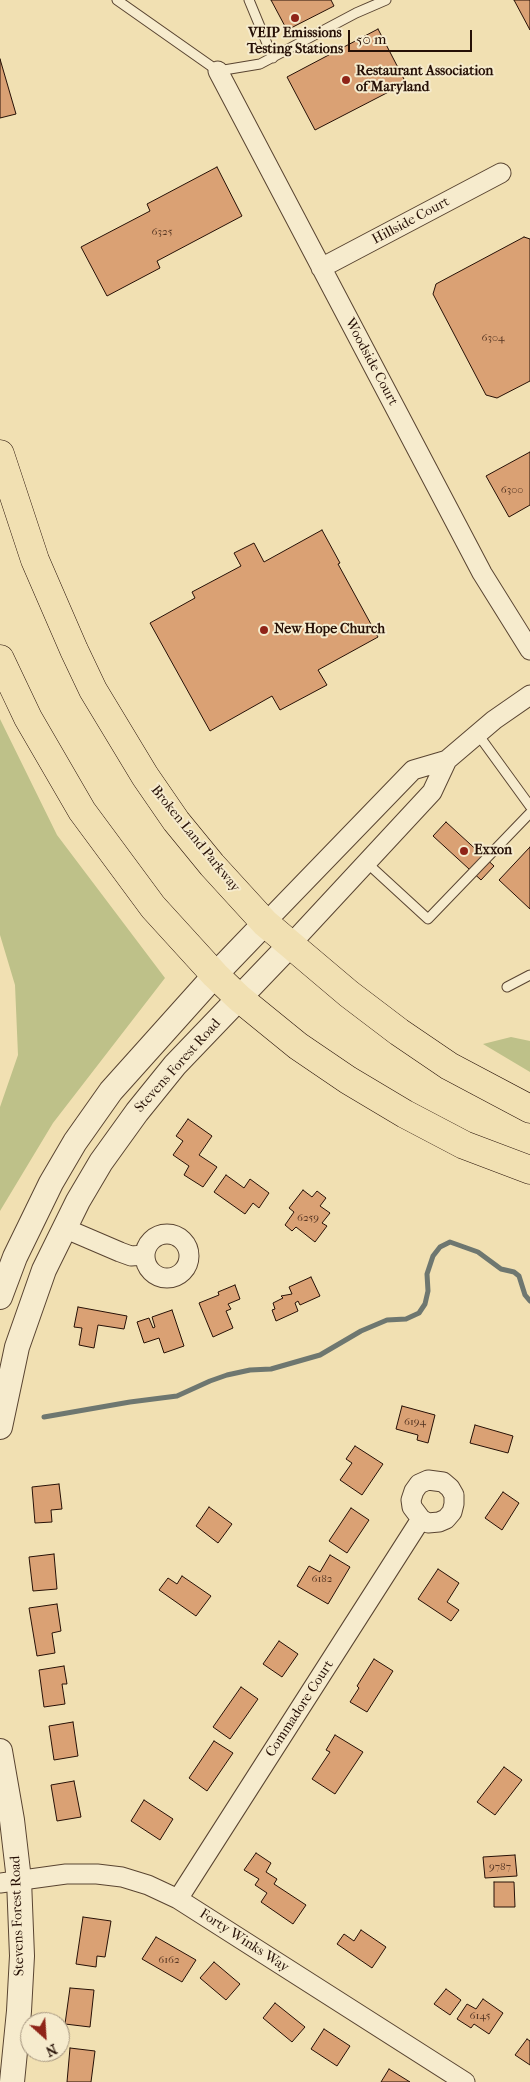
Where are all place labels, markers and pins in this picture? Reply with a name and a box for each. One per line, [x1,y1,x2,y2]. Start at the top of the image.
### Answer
marker: VEIP Emissions Testing Stations [289,12,301,24]
place label: VEIP Emissions Testing Stations [247,26,343,58]
place label: Restaurant Association of Maryland [356,64,493,96]
marker: Restaurant Association of Maryland [340,74,352,86]
place label: New Hope Church [274,622,385,638]
marker: New Hope Church [258,624,270,636]
place label: Exxon [474,843,512,859]
marker: Exxon [458,845,470,857]

